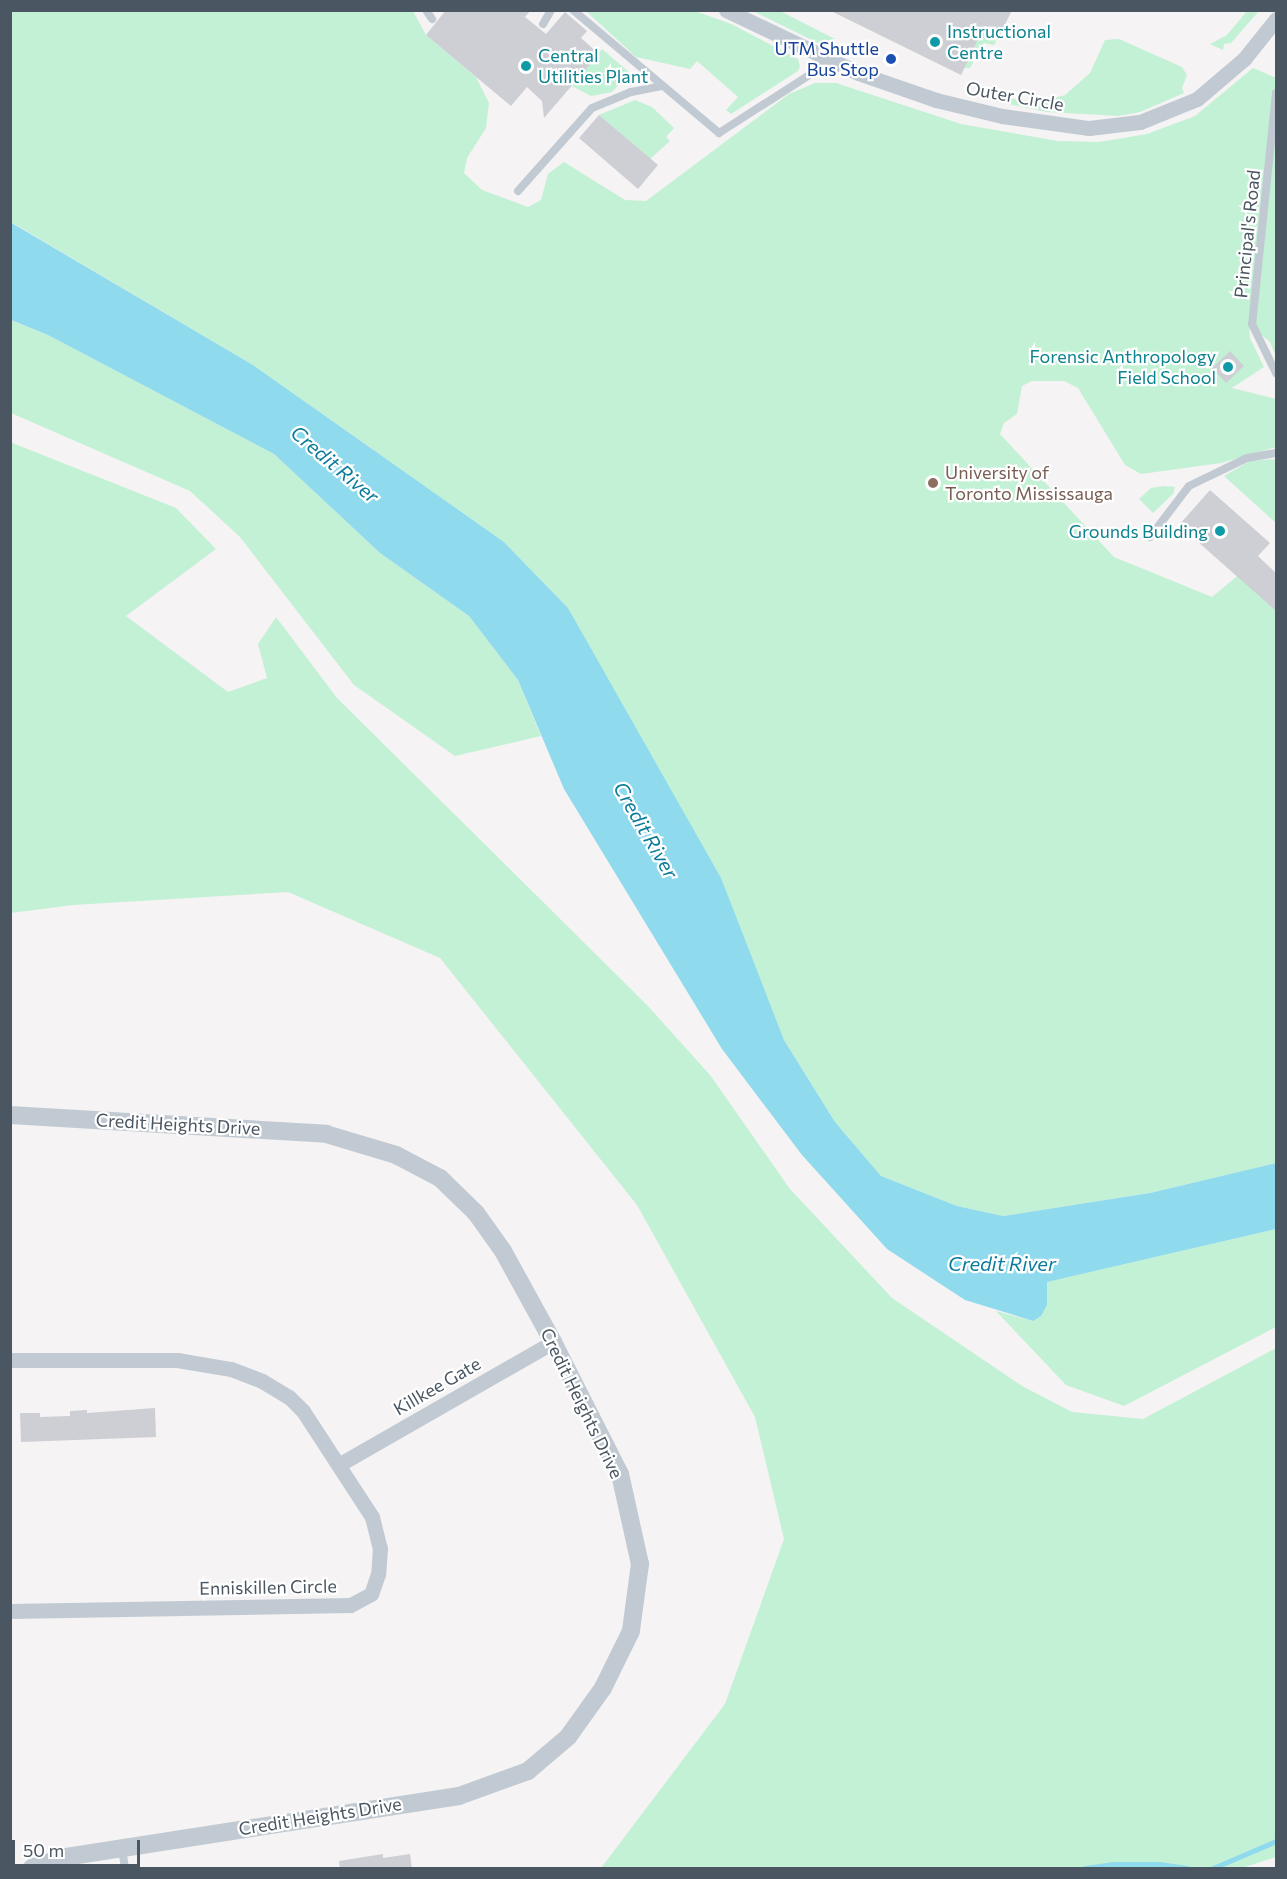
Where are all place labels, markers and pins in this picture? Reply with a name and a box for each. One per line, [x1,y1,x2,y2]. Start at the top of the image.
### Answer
place label: Instructional Centre [947,21,1051,63]
marker: Instructional Centre [928,35,942,49]
place label: UTM Shuttle Bus Stop [775,38,879,80]
place label: Central Utilities Plant [538,45,648,88]
marker: UTM Shuttle Bus Stop [884,52,898,66]
marker: Central Utilities Plant [519,59,533,73]
place label: Forensic Anthropology Field School [1030,346,1216,388]
marker: Forensic Anthropology Field School [1221,360,1235,374]
place label: University of Toronto Mississauga [945,462,1113,504]
marker: University of Toronto Mississauga [926,476,940,490]
place label: Grounds Building [1069,520,1208,542]
marker: Grounds Building [1213,524,1227,538]

